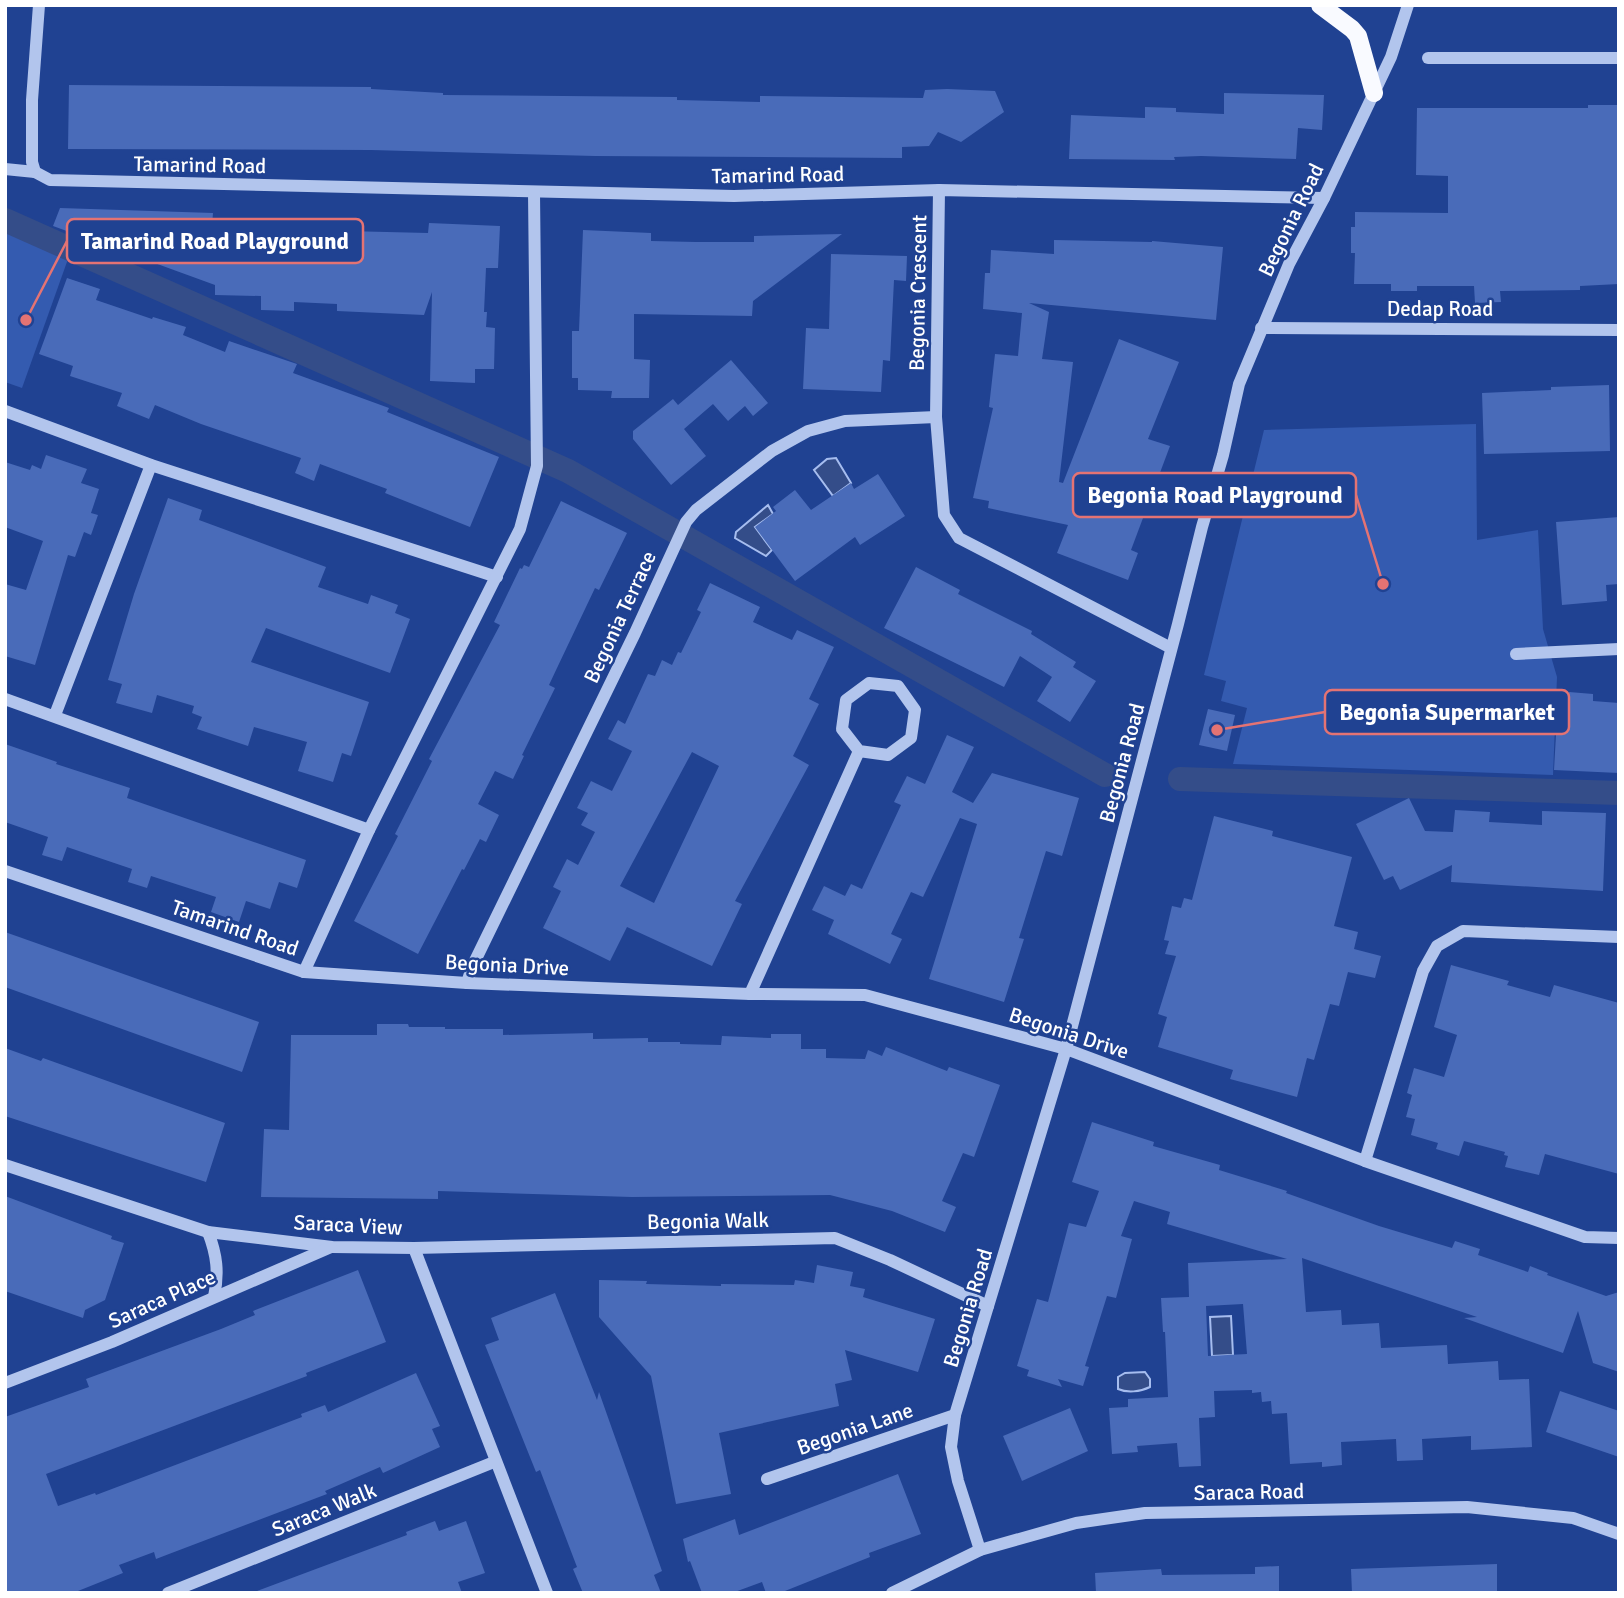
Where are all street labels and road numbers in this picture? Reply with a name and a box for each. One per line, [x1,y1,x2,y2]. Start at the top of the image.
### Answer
street label: Tamarind Road [133,151,267,179]
street label: Begonia Road [1252,159,1330,281]
street label: Tamarind Road [711,161,845,189]
street label: Begonia Crescent [904,215,932,371]
street label: Dedap Road [1387,296,1493,322]
street label: Begonia Terrace [578,547,662,687]
street label: Begonia Road [1094,700,1150,826]
street label: Tamarind Road [168,894,302,962]
street label: Begonia Drive [444,949,570,981]
street label: Begonia Drive [1006,1001,1132,1065]
street label: Begonia Walk [647,1207,770,1235]
street label: Saraca View [293,1209,403,1241]
street label: Begonia Road [938,1246,998,1370]
street label: Saraca Place [104,1264,220,1334]
street label: Begonia Lane [794,1397,916,1461]
street label: Saraca Walk [268,1477,380,1543]
street label: Saraca Road [1193,1478,1305,1506]

